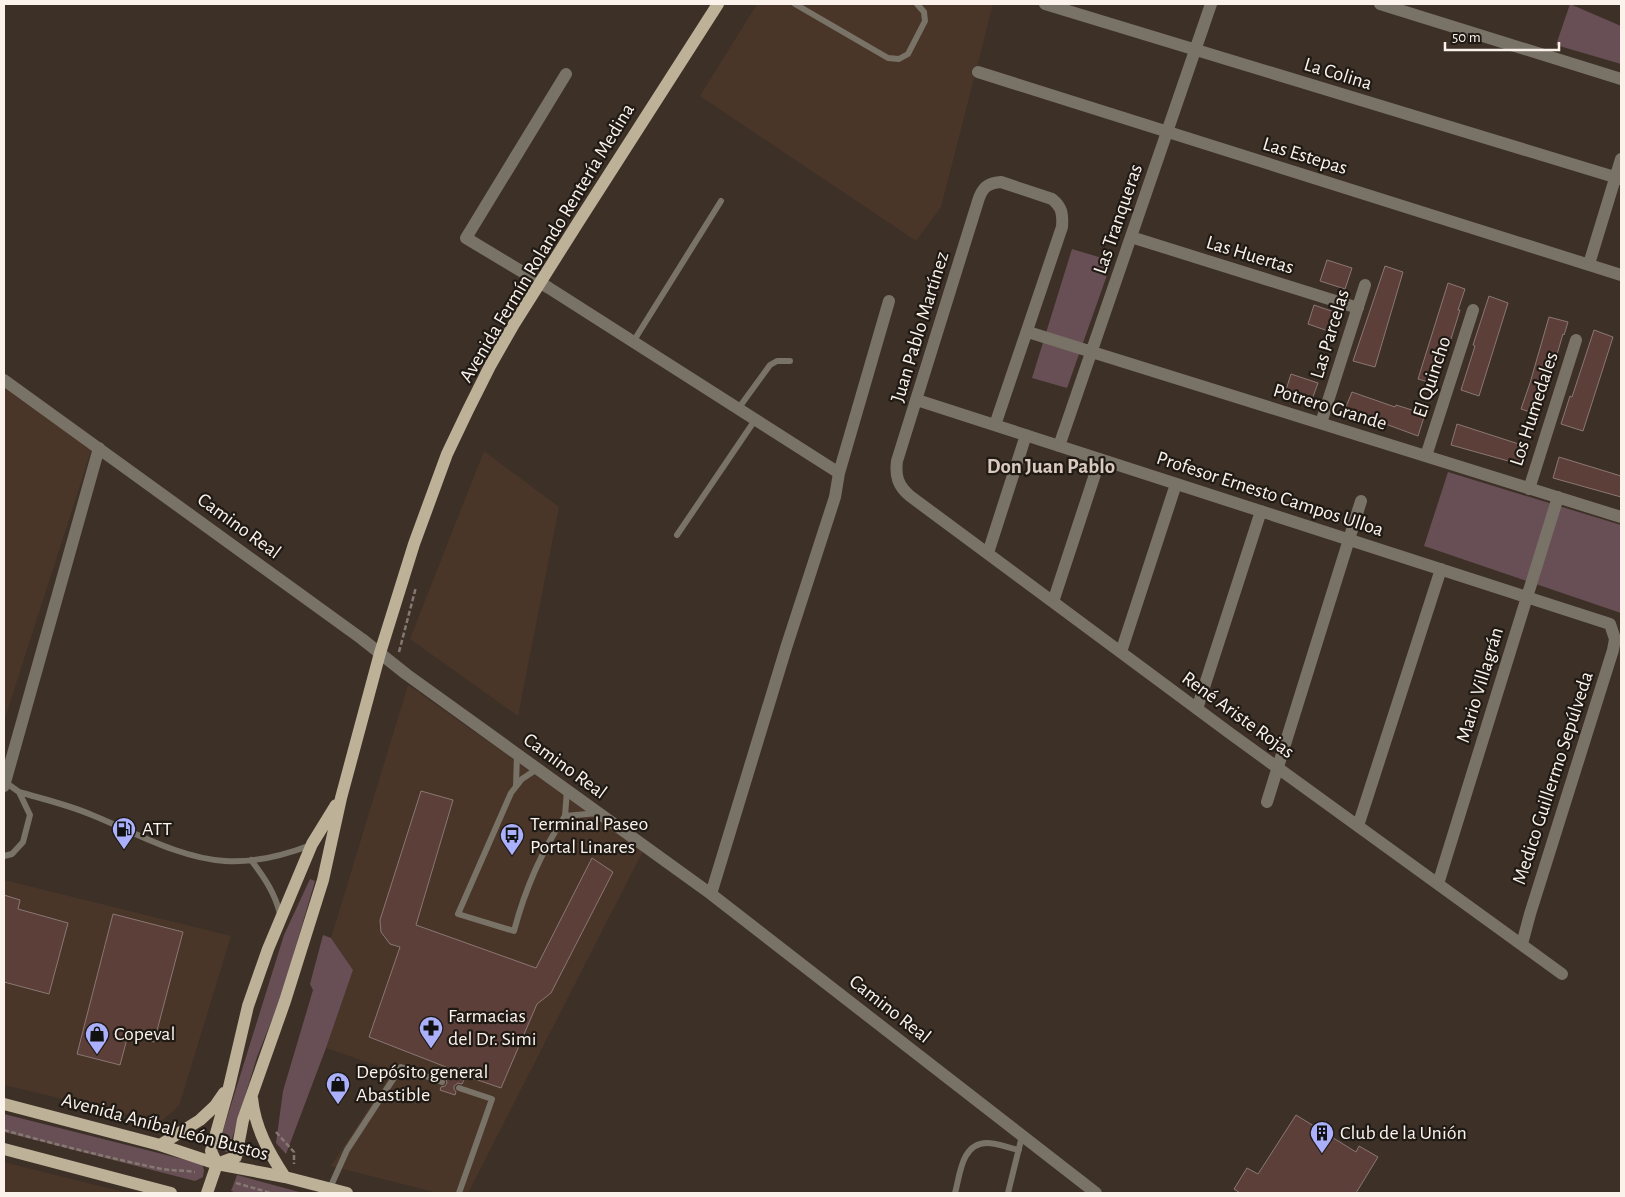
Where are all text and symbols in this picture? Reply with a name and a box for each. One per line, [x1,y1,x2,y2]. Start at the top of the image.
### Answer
scale bar [1445,20,1559,52]
text: 50 m [1452,30,1481,45]
street label: La Colina [1302,54,1374,94]
street label: Avenida Fermín Rolando Rentería Medina [456,100,638,386]
street label: Las Estepas [1260,134,1350,178]
street label: Las Tranqueras [1090,161,1146,277]
street label: Las Huertas [1204,232,1296,278]
street label: Juan Pablo Martínez [888,249,952,405]
street label: Las Parcelas [1307,287,1353,381]
street label: El Quincho [1410,334,1454,420]
street label: Los Humedales [1506,350,1562,468]
street label: Potrero Grande [1271,380,1389,434]
street label: Profesor Ernesto Campos Ulloa [1154,448,1386,540]
district label: Don Juan Pablo [987,456,1115,477]
street label: Camino Real [194,489,284,563]
street label: Mario Villagrán [1453,625,1507,745]
street label: René Ariste Rojas [1178,668,1298,762]
street label: Medico Guillermo Sepúlveda [1509,669,1597,887]
street label: Camino Real [520,729,610,803]
place label: Terminal Paseo Portal Linares [530,814,648,857]
fuel station icon: ATT [111,816,137,850]
place label: ATT [142,819,172,839]
bus stop icon: Terminal Paseo Portal Linares [499,822,525,856]
street label: Camino Real [845,971,935,1047]
place label: Farmacias del Dr. Simi [448,1006,537,1049]
pharmacy icon: Farmacias del Dr. Simi [418,1015,444,1049]
shop icon: Copeval [84,1021,110,1055]
place label: Copeval [114,1024,176,1044]
place label: Depósito general Abastible [356,1062,489,1105]
shop icon: Depósito general Abastible [325,1071,351,1105]
street label: Avenida Aníbal León Bustos [59,1090,271,1164]
building icon: Club de la Unión [1309,1120,1335,1154]
place label: Club de la Unión [1340,1123,1467,1143]

